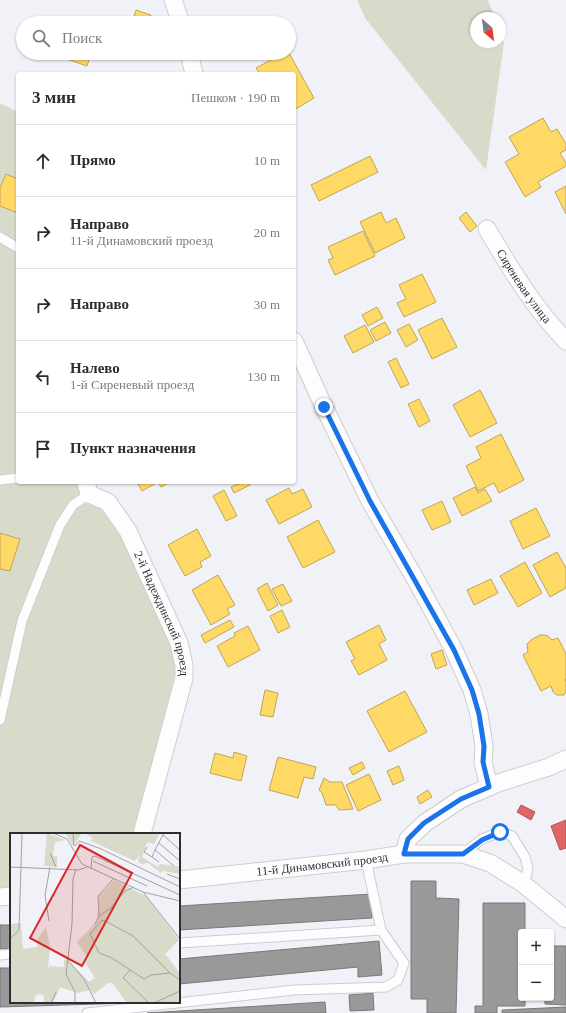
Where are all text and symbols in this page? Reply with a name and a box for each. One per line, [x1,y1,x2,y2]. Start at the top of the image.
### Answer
north arrow [470,12,506,48]
search box [16,16,296,60]
icon: search [30,27,52,49]
text: Поиск [62,30,102,46]
text: 3 мин [32,88,76,107]
text: Пешком · 190 m [191,90,280,105]
icon: ahead [32,150,54,172]
text: Прямо [70,152,116,168]
text: 10 m [254,153,280,168]
text: Направо [70,216,129,232]
icon: right [32,222,54,244]
text: 20 m [254,225,280,240]
text: 11-й Динамовский проезд [70,233,213,248]
street label: Сиреневая улица [494,247,554,326]
icon: right [32,294,54,316]
text: Направо [70,296,129,312]
text: 30 m [254,297,280,312]
text: Налево [70,360,120,376]
icon: left [32,366,54,388]
text: 130 m [247,369,280,384]
text: 1-й Сиреневый проезд [70,377,194,392]
route end [315,398,333,416]
icon: arrive [32,438,54,460]
text: Пункт назначения [70,440,196,456]
street label: 2-й Надеждинский проезд [131,549,191,676]
route start [491,823,509,841]
inset map [10,833,180,1003]
street label: 11-й Динамовский проезд [256,850,389,879]
map controls [518,929,554,1001]
button: + [518,929,554,965]
button: − [518,965,554,1001]

